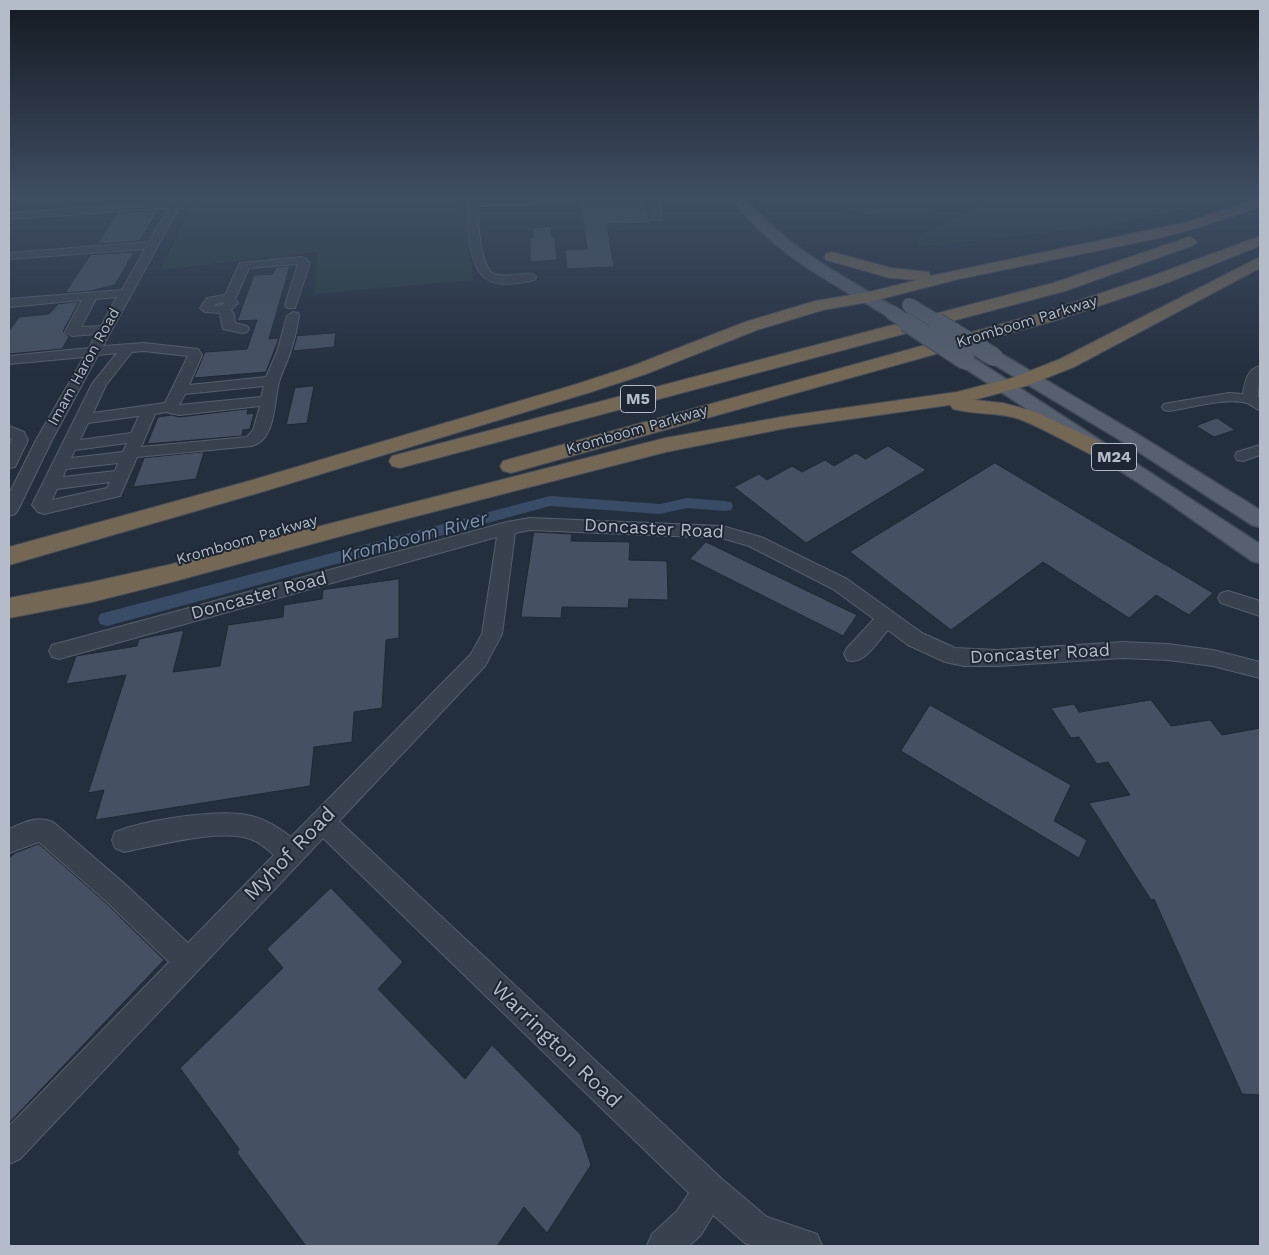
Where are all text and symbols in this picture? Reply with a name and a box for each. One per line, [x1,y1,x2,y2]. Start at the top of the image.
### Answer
street label: Kromboom Parkway [954,292,1100,352]
street label: Imam Haron Road [44,305,124,429]
road number: M5 [620,386,656,412]
street label: Kromboom Parkway [564,401,710,459]
road number: M24 [1092,444,1136,471]
water label: Kromboom River [338,507,490,569]
street label: Kromboom Parkway [174,511,320,569]
street label: Doncaster Road [584,515,724,543]
street label: Doncaster Road [189,567,329,625]
street label: Doncaster Road [970,640,1110,668]
street label: Myhof Road [239,802,341,906]
street label: Warrington Road [486,977,626,1113]

